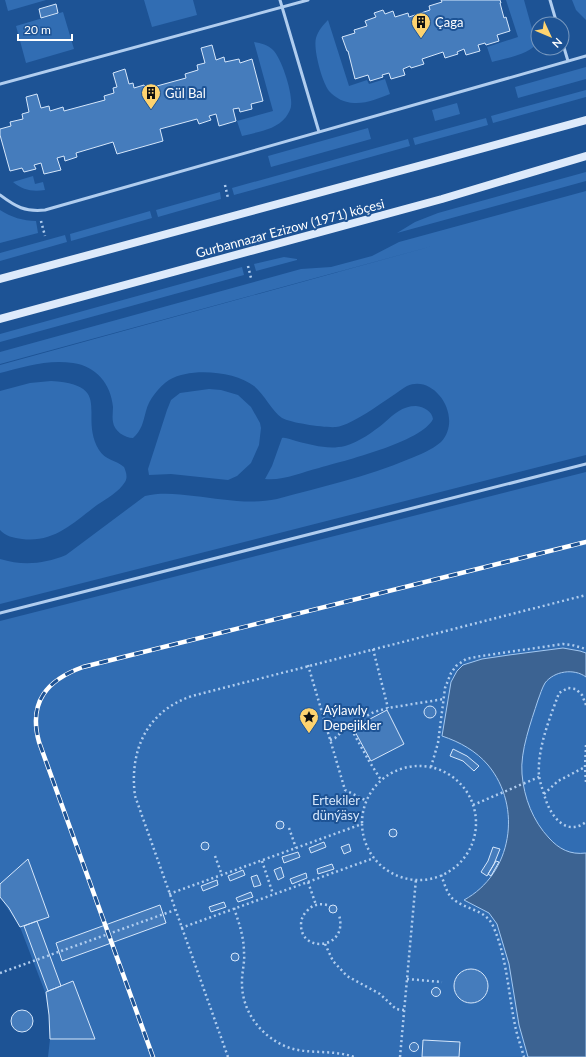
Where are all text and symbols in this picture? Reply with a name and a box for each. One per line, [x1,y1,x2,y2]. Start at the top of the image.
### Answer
building icon: Çaga [410,11,432,39]
place label: Çaga [435,14,463,30]
scale bar [18,16,72,42]
north arrow [530,16,570,56]
text: 20 m [24,22,51,37]
text: N [550,36,565,51]
building icon: Gül Bal [140,82,162,110]
place label: Gül Bal [165,85,206,101]
street label: Gurbannazar Ezizow (1971) köçesi [194,195,386,261]
place label: Aýlawly Depejikler [323,702,382,733]
place icon: Aýlawly Depejikler [298,706,320,734]
park label: Ertekiler dünýäsy [312,792,360,823]

